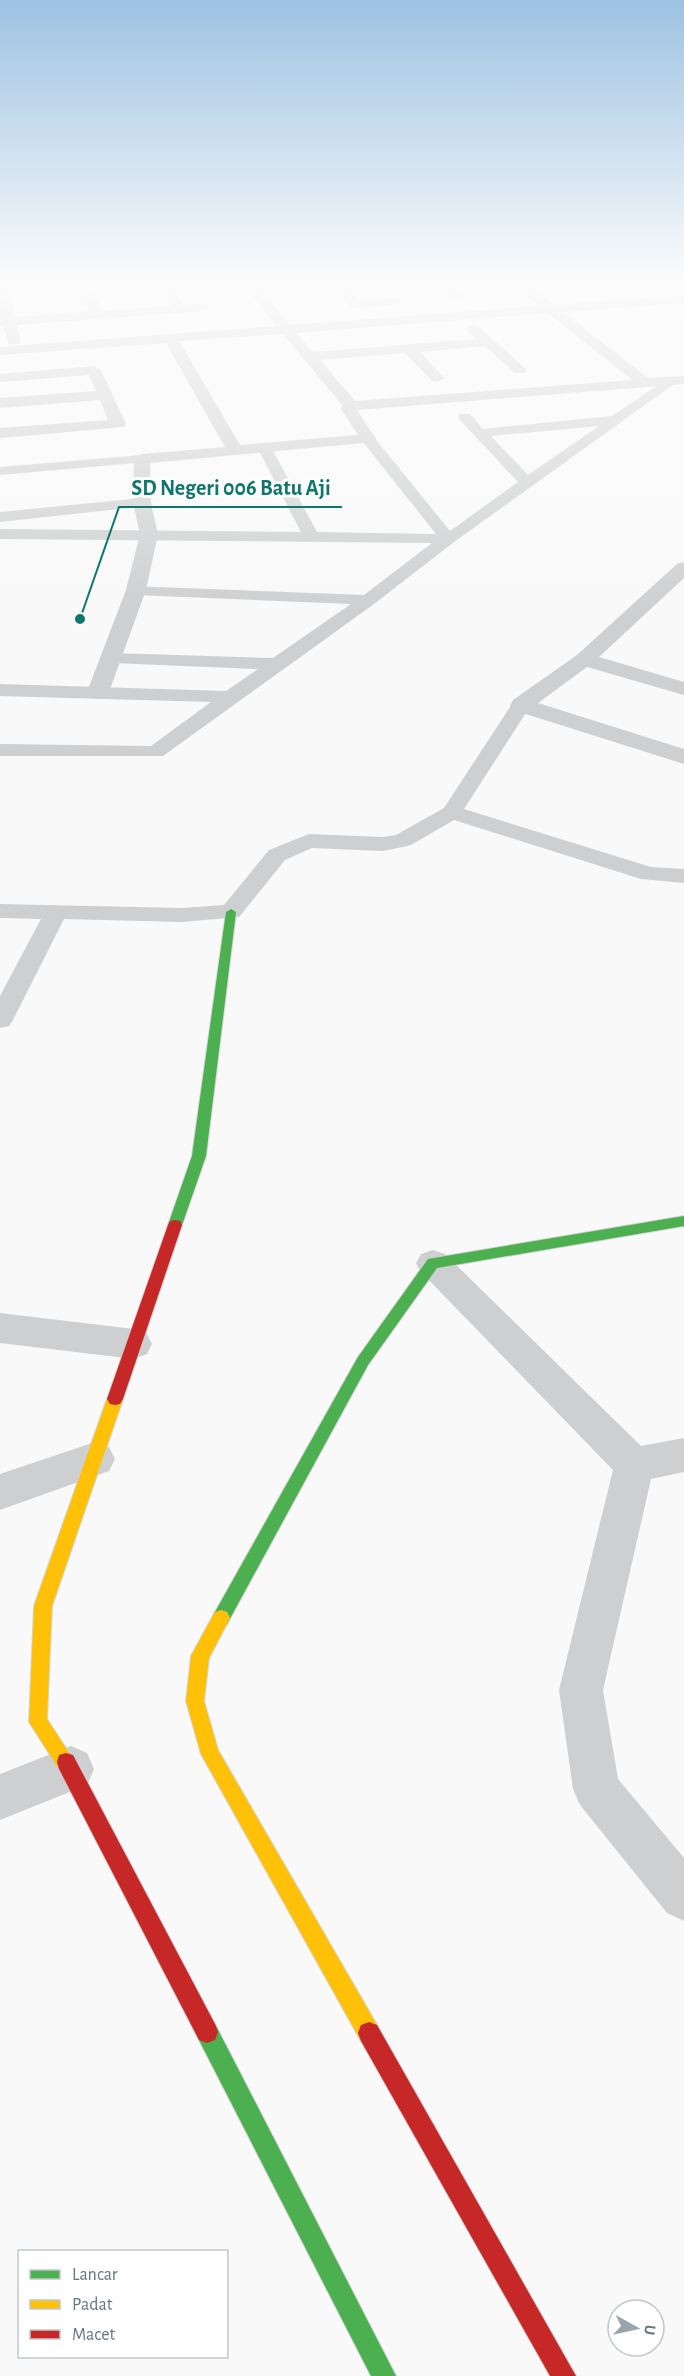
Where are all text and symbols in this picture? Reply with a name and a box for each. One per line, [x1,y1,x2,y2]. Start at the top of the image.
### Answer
callout: SD Negeri 006 Batu Aji [119,467,342,507]
text: SD Negeri 006 Batu Aji [131,477,331,500]
legend [18,2250,228,2358]
text: Lancar [72,2266,118,2284]
text: Padat [72,2296,113,2314]
north arrow [606,2298,666,2358]
text: U [641,2324,658,2336]
text: Macet [72,2326,116,2344]

